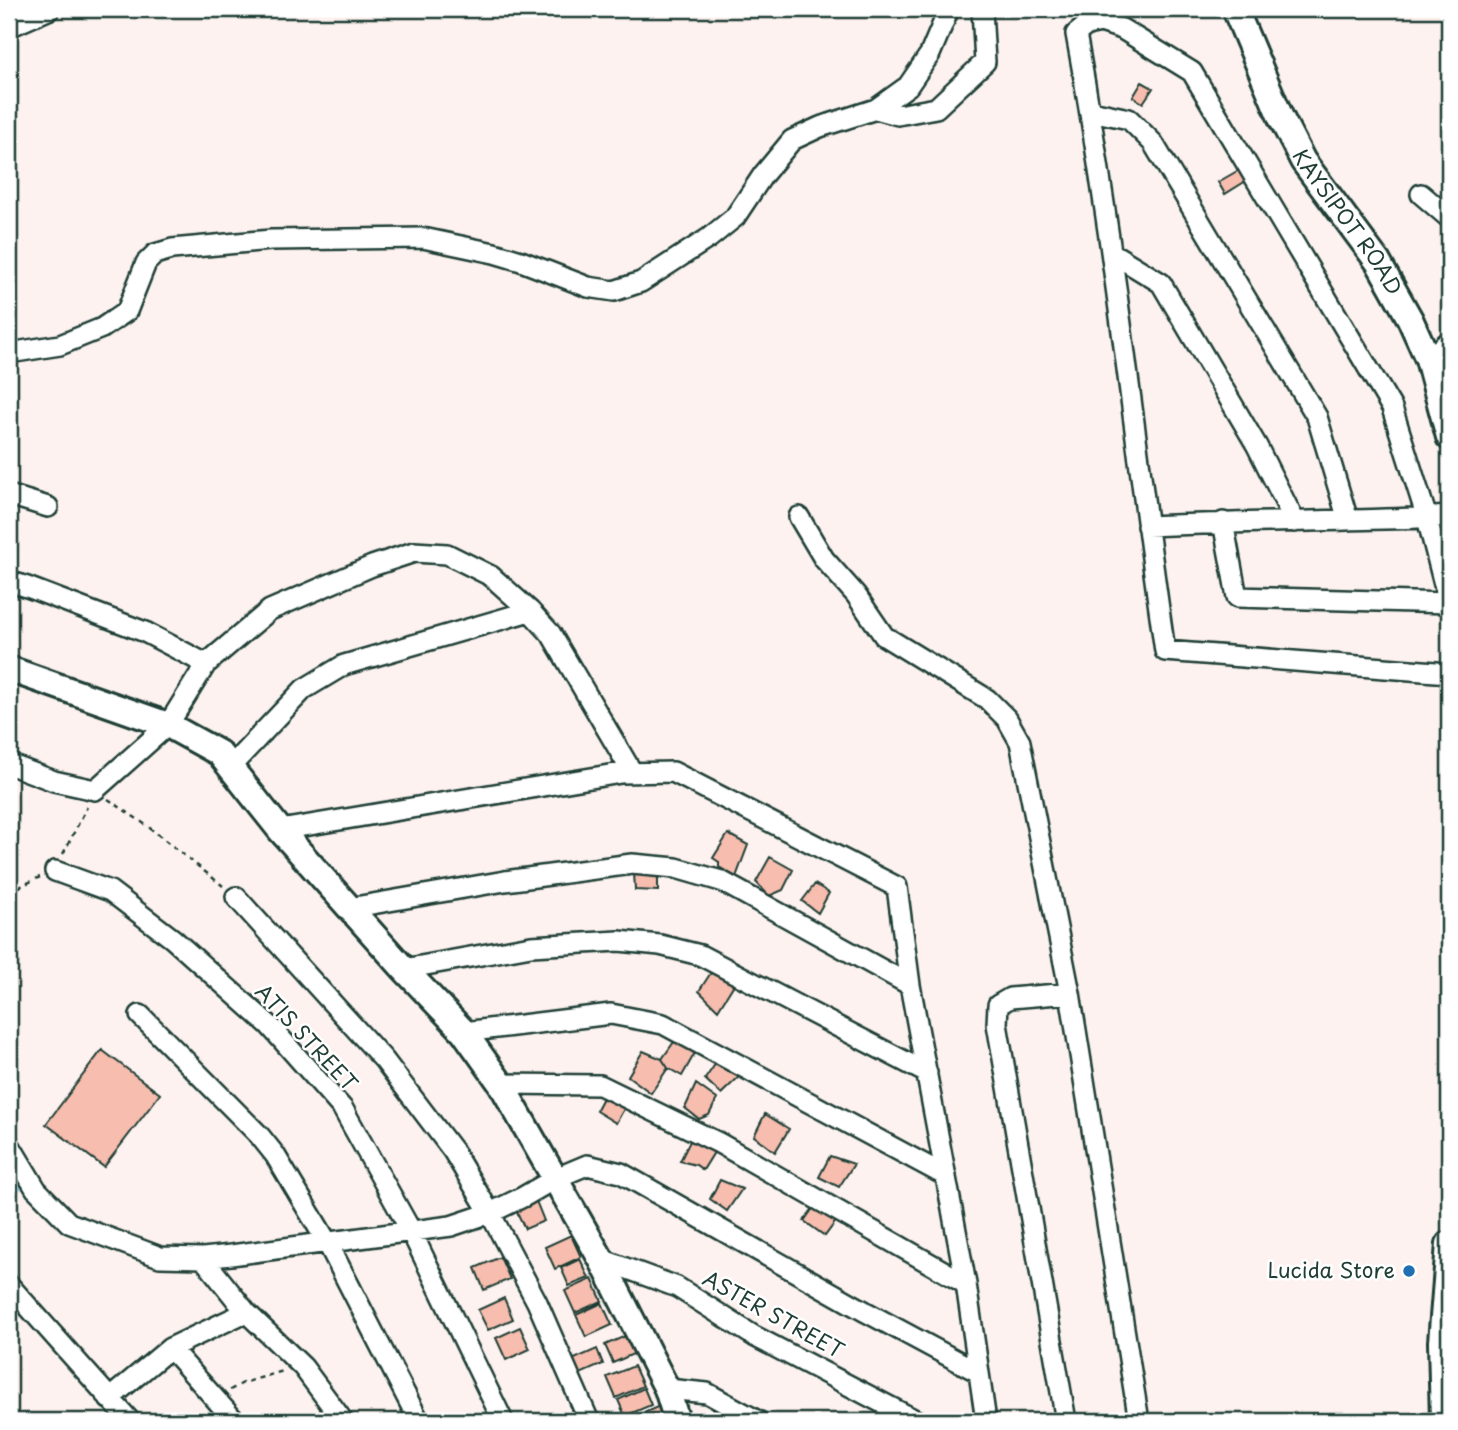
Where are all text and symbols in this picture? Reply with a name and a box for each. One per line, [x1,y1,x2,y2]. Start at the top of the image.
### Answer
street label: KAYSIPOT ROAD [1286,143,1411,300]
street label: ATIS STREET [249,976,366,1098]
place label: Lucida Store [1267,1253,1395,1285]
street label: ASTER STREET [697,1261,851,1366]
marker: Lucida Store [1401,1263,1417,1279]

